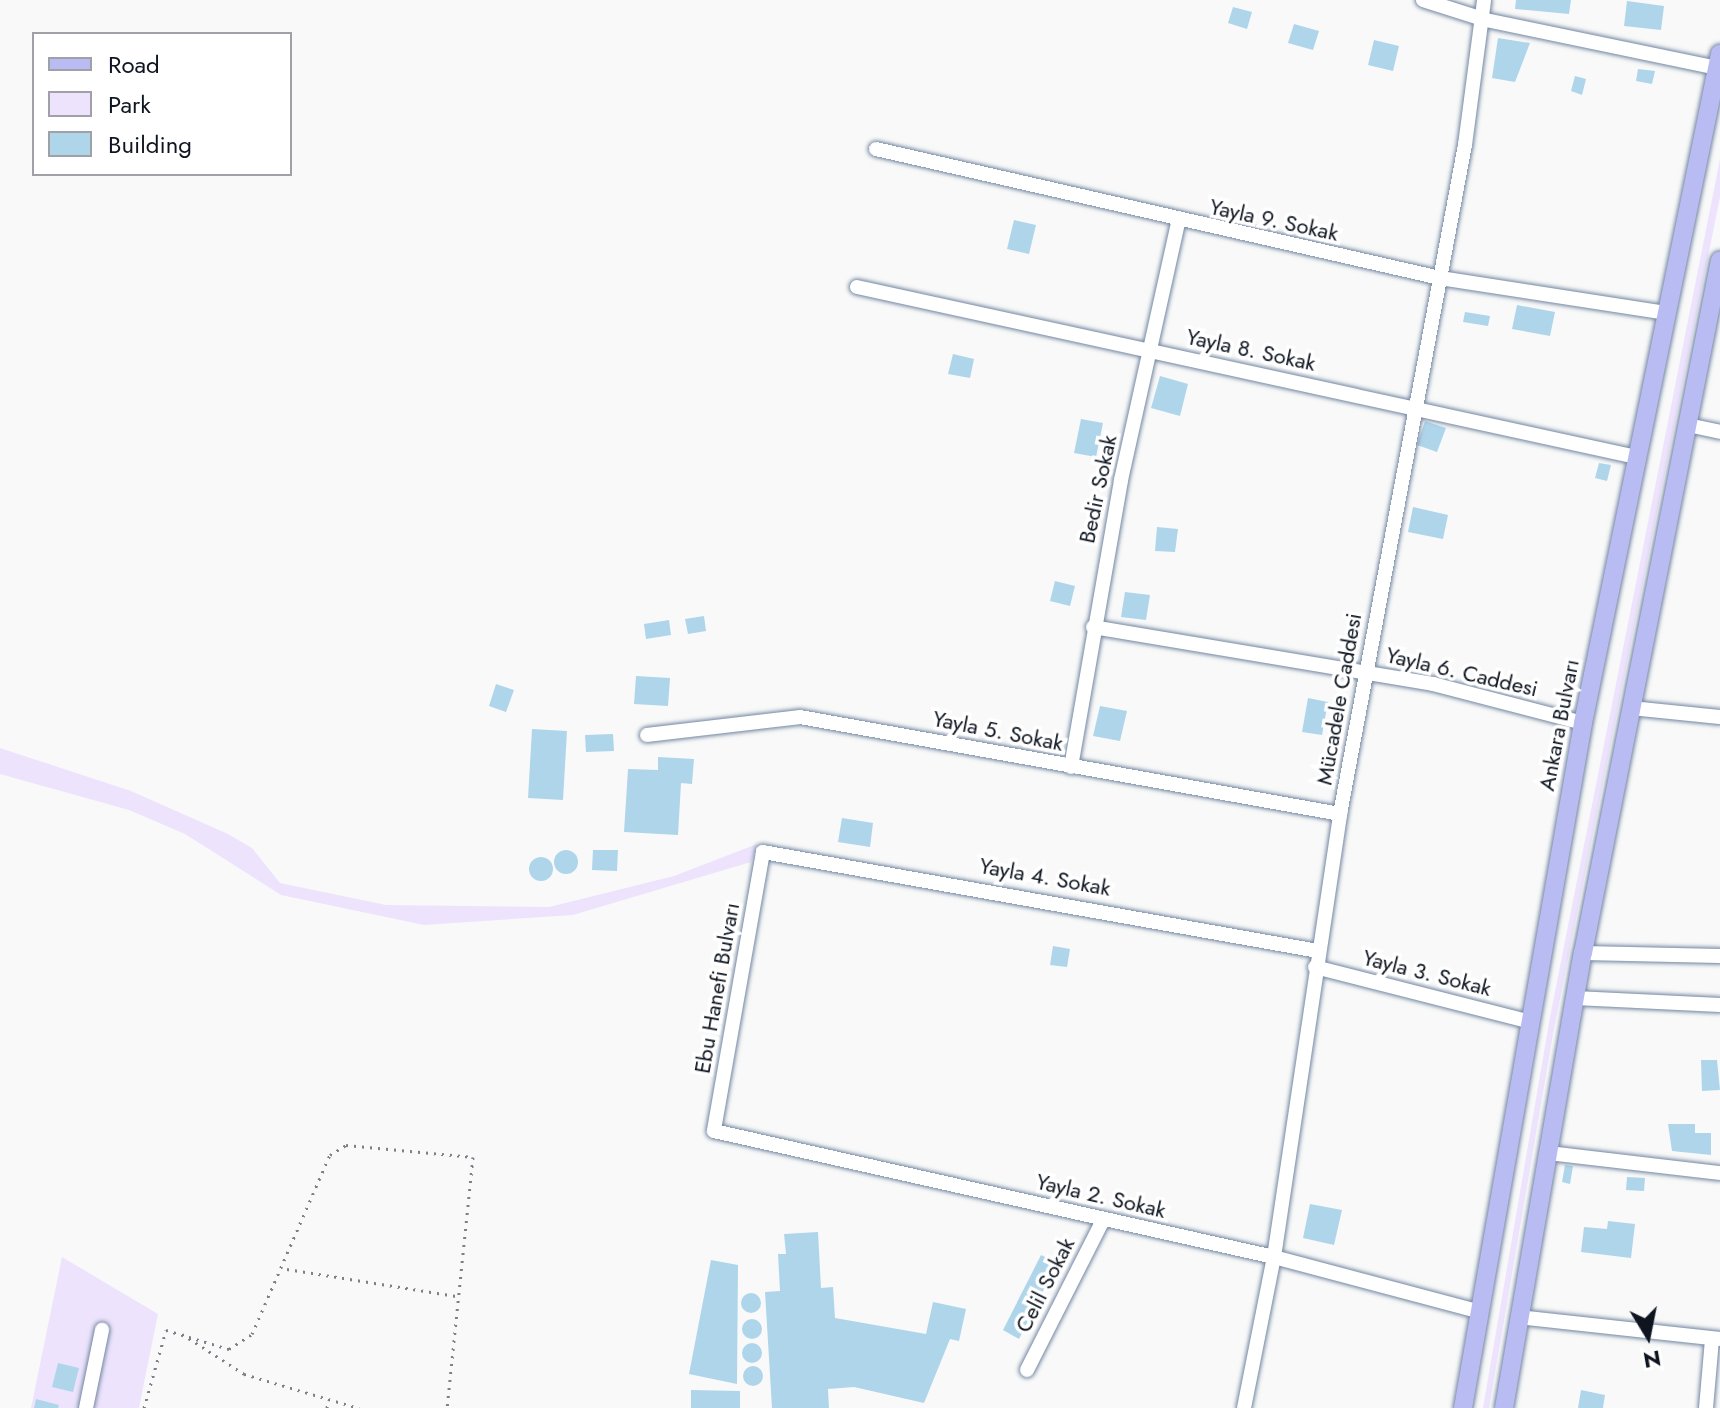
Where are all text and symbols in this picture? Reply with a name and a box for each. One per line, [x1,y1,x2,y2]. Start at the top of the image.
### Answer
legend [32,32,292,176]
text: Road [108,47,160,82]
text: Park [108,87,151,122]
text: Building [108,127,192,162]
street label: Yayla 9. Sokak [1207,193,1341,247]
street label: Yayla 8. Sokak [1184,323,1318,377]
street label: Bedir Sokak [1074,432,1122,546]
street label: Mücadele Caddesi [1311,611,1367,787]
street label: Yayla 6. Caddesi [1383,642,1541,702]
street label: Ankara Bulvarı [1533,657,1585,793]
street label: Yayla 5. Sokak [931,705,1065,757]
street label: Yayla 4. Sokak [977,852,1113,902]
street label: Ebu Hanefi Bulvarı [689,901,745,1075]
street label: Yayla 3. Sokak [1360,944,1494,1002]
street label: Yayla 2. Sokak [1034,1168,1168,1224]
street label: Celil Sokak [1010,1233,1080,1337]
north arrow [1608,1296,1688,1376]
text: N [1641,1342,1664,1377]

